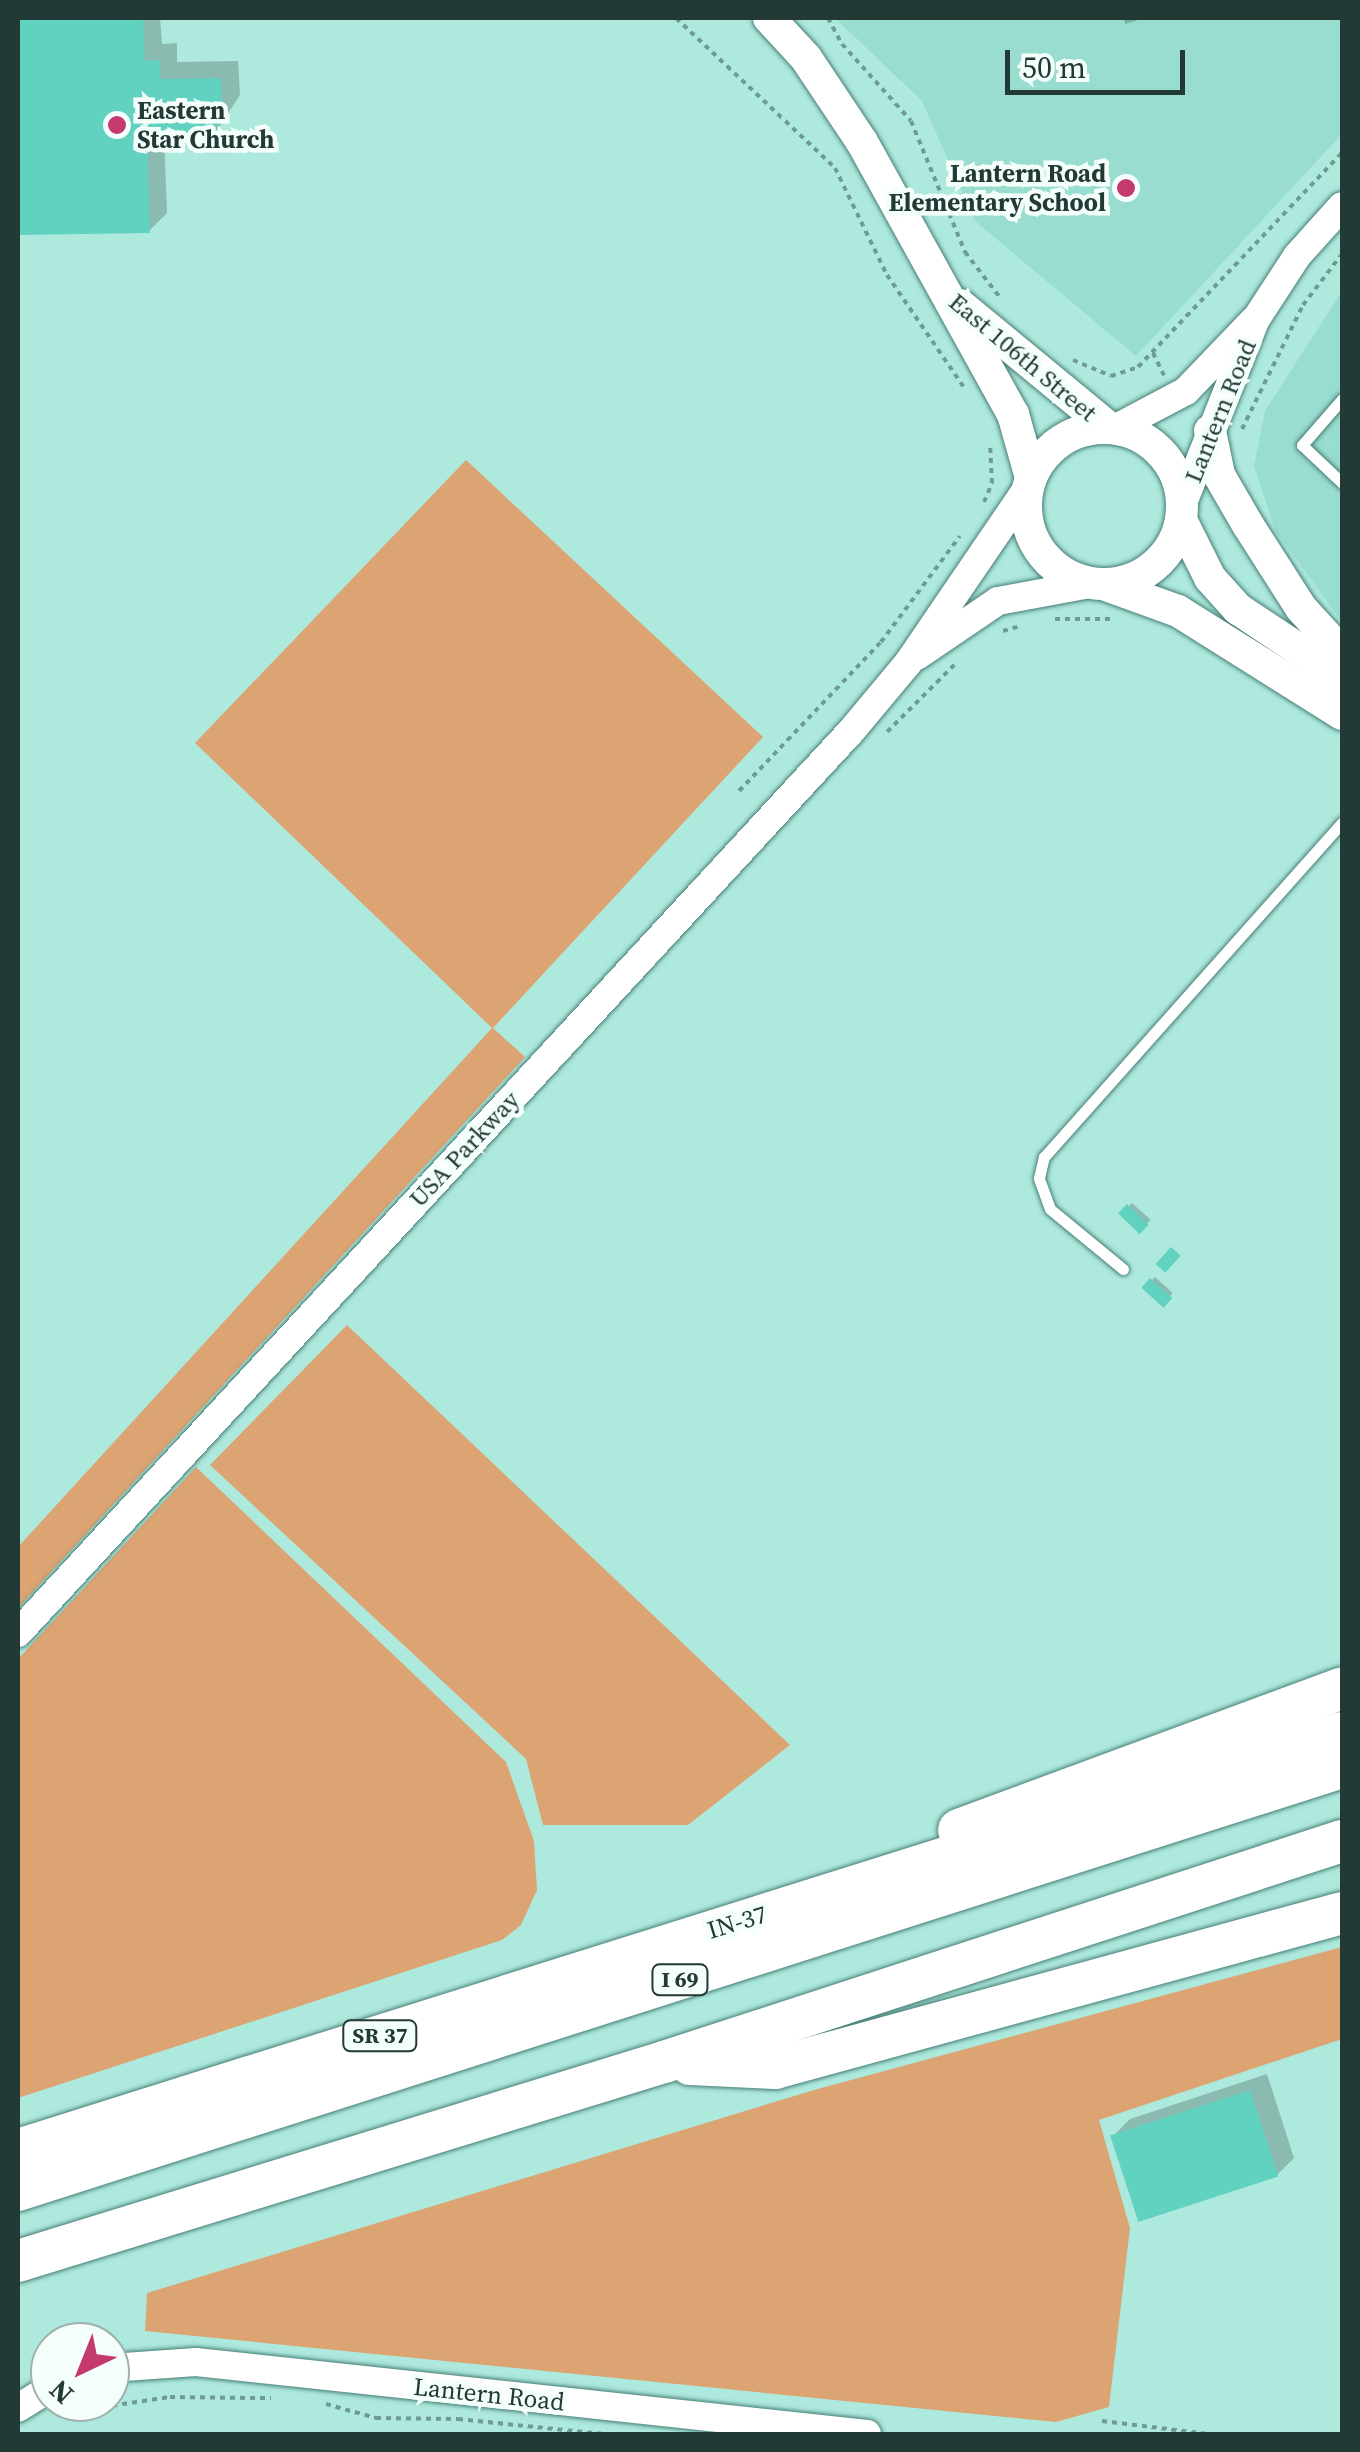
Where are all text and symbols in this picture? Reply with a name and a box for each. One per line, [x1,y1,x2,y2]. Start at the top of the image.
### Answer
scale bar [1010,30,1190,92]
text: 50 m [1022,47,1086,88]
place label: Eastern Star Church [137,96,274,155]
marker: Eastern Star Church [106,114,128,136]
place label: Lantern Road Elementary School [889,159,1106,218]
marker: Lantern Road Elementary School [1115,177,1137,199]
street label: East 106th Street [943,286,1103,428]
street label: Lantern Road [1178,335,1262,487]
street label: USA Parkway [403,1085,525,1213]
street label: IN-37 [704,1899,770,1945]
road number: I 69 [650,1963,710,1997]
road number: SR 37 [340,2019,420,2053]
north arrow [30,2322,130,2422]
street label: Lantern Road [412,2371,566,2417]
text: N [40,2372,81,2413]

